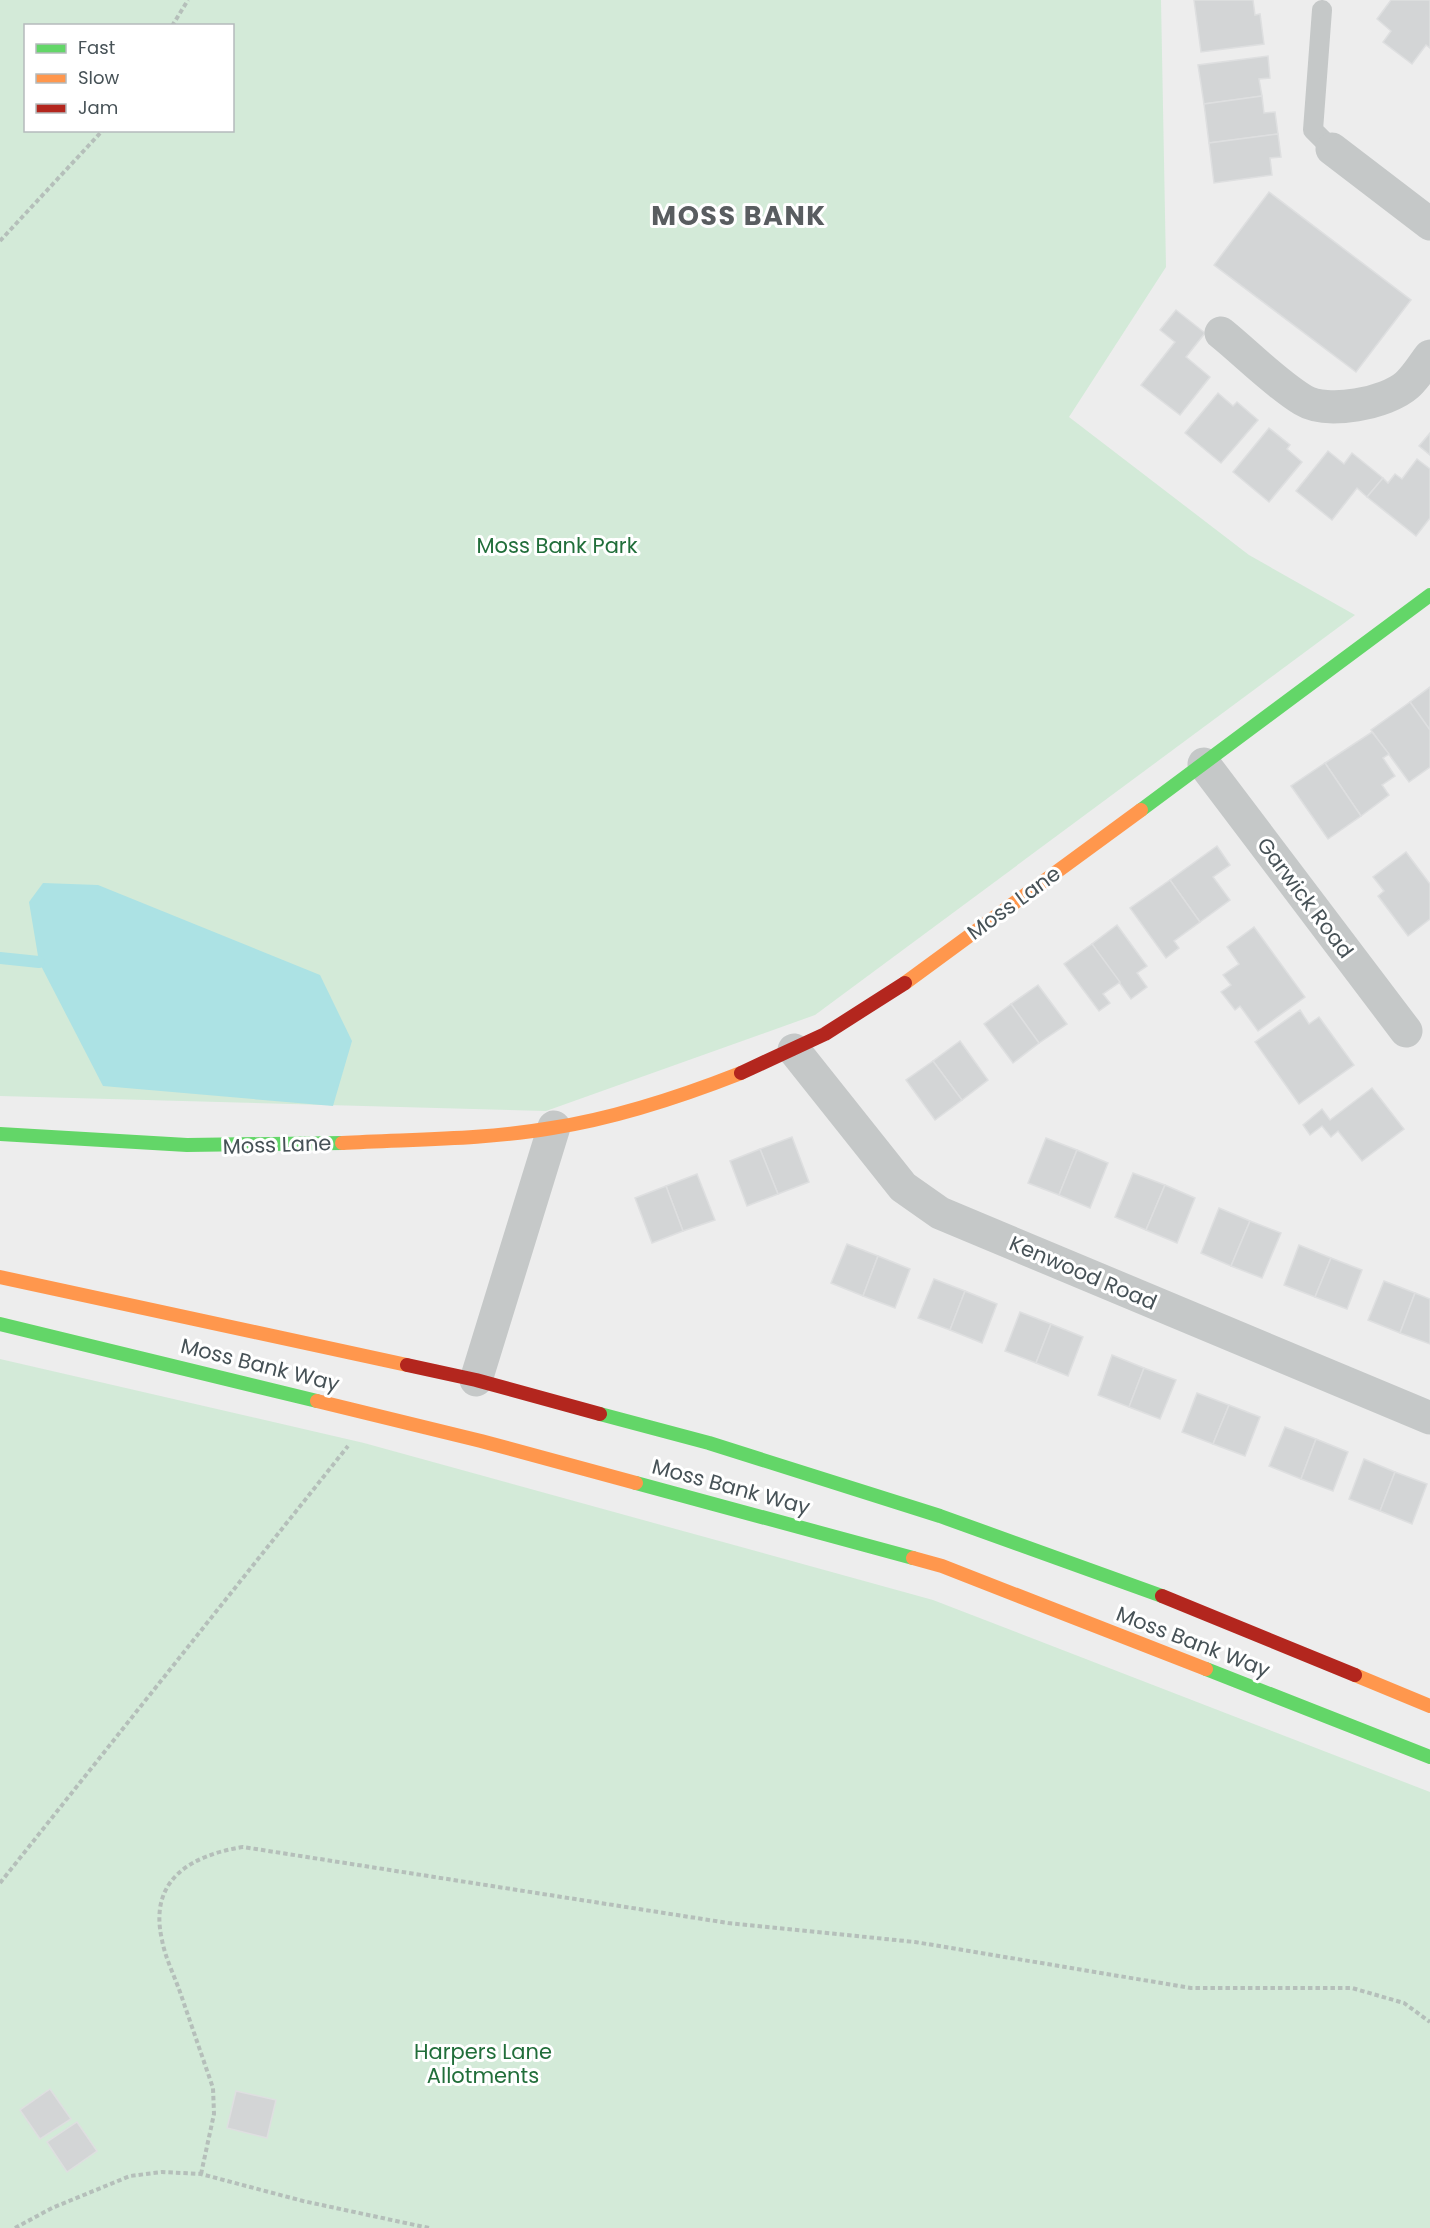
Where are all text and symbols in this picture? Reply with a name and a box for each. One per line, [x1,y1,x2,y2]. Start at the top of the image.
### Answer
legend [24,24,234,132]
text: Fast [78,35,115,60]
text: Slow [78,65,120,90]
text: Jam [78,95,118,120]
district label: MOSS BANK [651,197,827,234]
park label: Moss Bank Park [477,531,638,560]
street label: Garwick Road [1250,831,1360,964]
street label: Moss Lane [961,859,1066,946]
street label: Moss Lane [222,1128,332,1161]
street label: Kenwood Road [1005,1228,1161,1317]
street label: Moss Bank Way [178,1331,343,1398]
street label: Moss Bank Way [649,1451,814,1522]
street label: Moss Bank Way [1112,1599,1274,1684]
park label: Harpers Lane Allotments [414,2037,552,2090]

